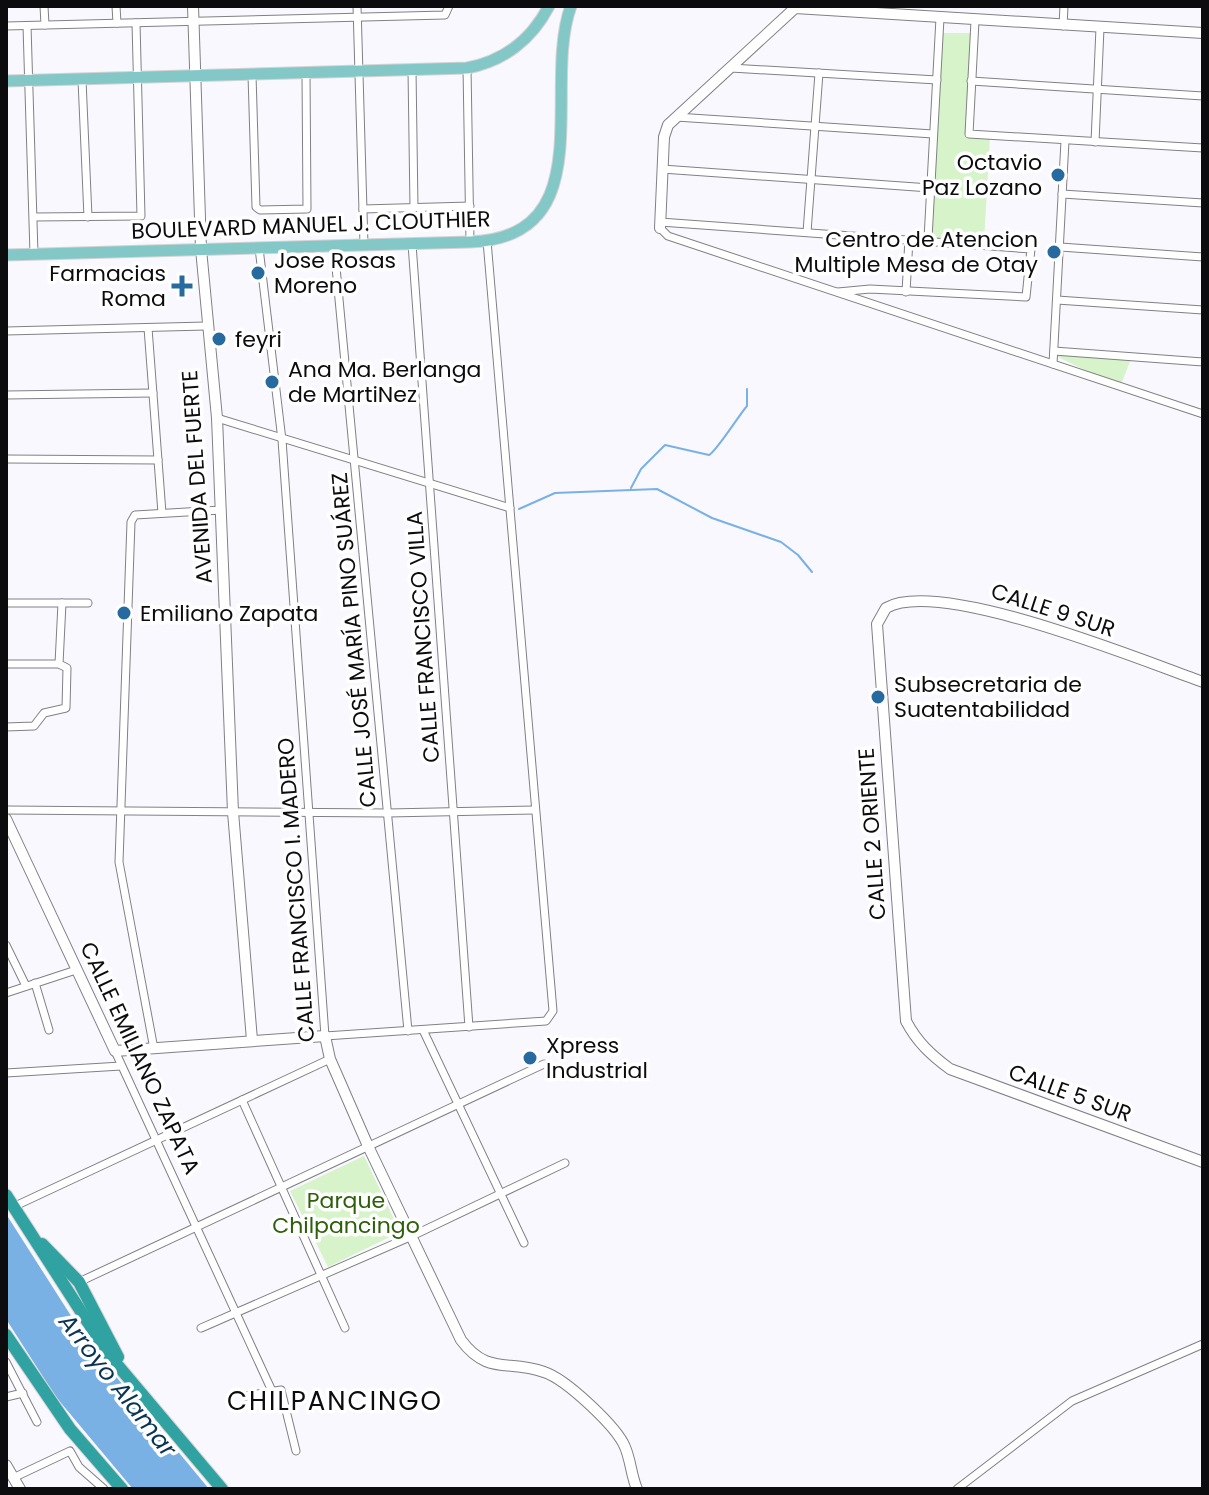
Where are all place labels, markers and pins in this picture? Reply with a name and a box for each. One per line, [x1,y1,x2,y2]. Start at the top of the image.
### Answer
place label: Octavio Paz Lozano [922,147,1042,203]
marker: Octavio Paz Lozano [1049,166,1067,184]
place label: Centro de Atencion Multiple Mesa de Otay [795,224,1039,280]
marker: Centro de Atencion Multiple Mesa de Otay [1045,243,1063,261]
place label: Jose Rosas Moreno [274,245,396,301]
place label: Farmacias Roma [49,258,166,314]
marker: Jose Rosas Moreno [249,264,267,282]
marker: Farmacias Roma [173,277,191,295]
place label: feyri [235,324,282,355]
marker: feyri [210,330,228,348]
place label: Ana Ma. Berlanga de MartiNez [288,354,481,410]
marker: Ana Ma. Berlanga de MartiNez [263,373,281,391]
place label: Emiliano Zapata [140,598,319,629]
marker: Emiliano Zapata [115,604,133,622]
place label: Subsecretaria de Suatentabilidad [894,669,1082,725]
marker: Subsecretaria de Suatentabilidad [869,688,887,706]
place label: Xpress Industrial [546,1030,648,1086]
marker: Xpress Industrial [521,1049,539,1067]

